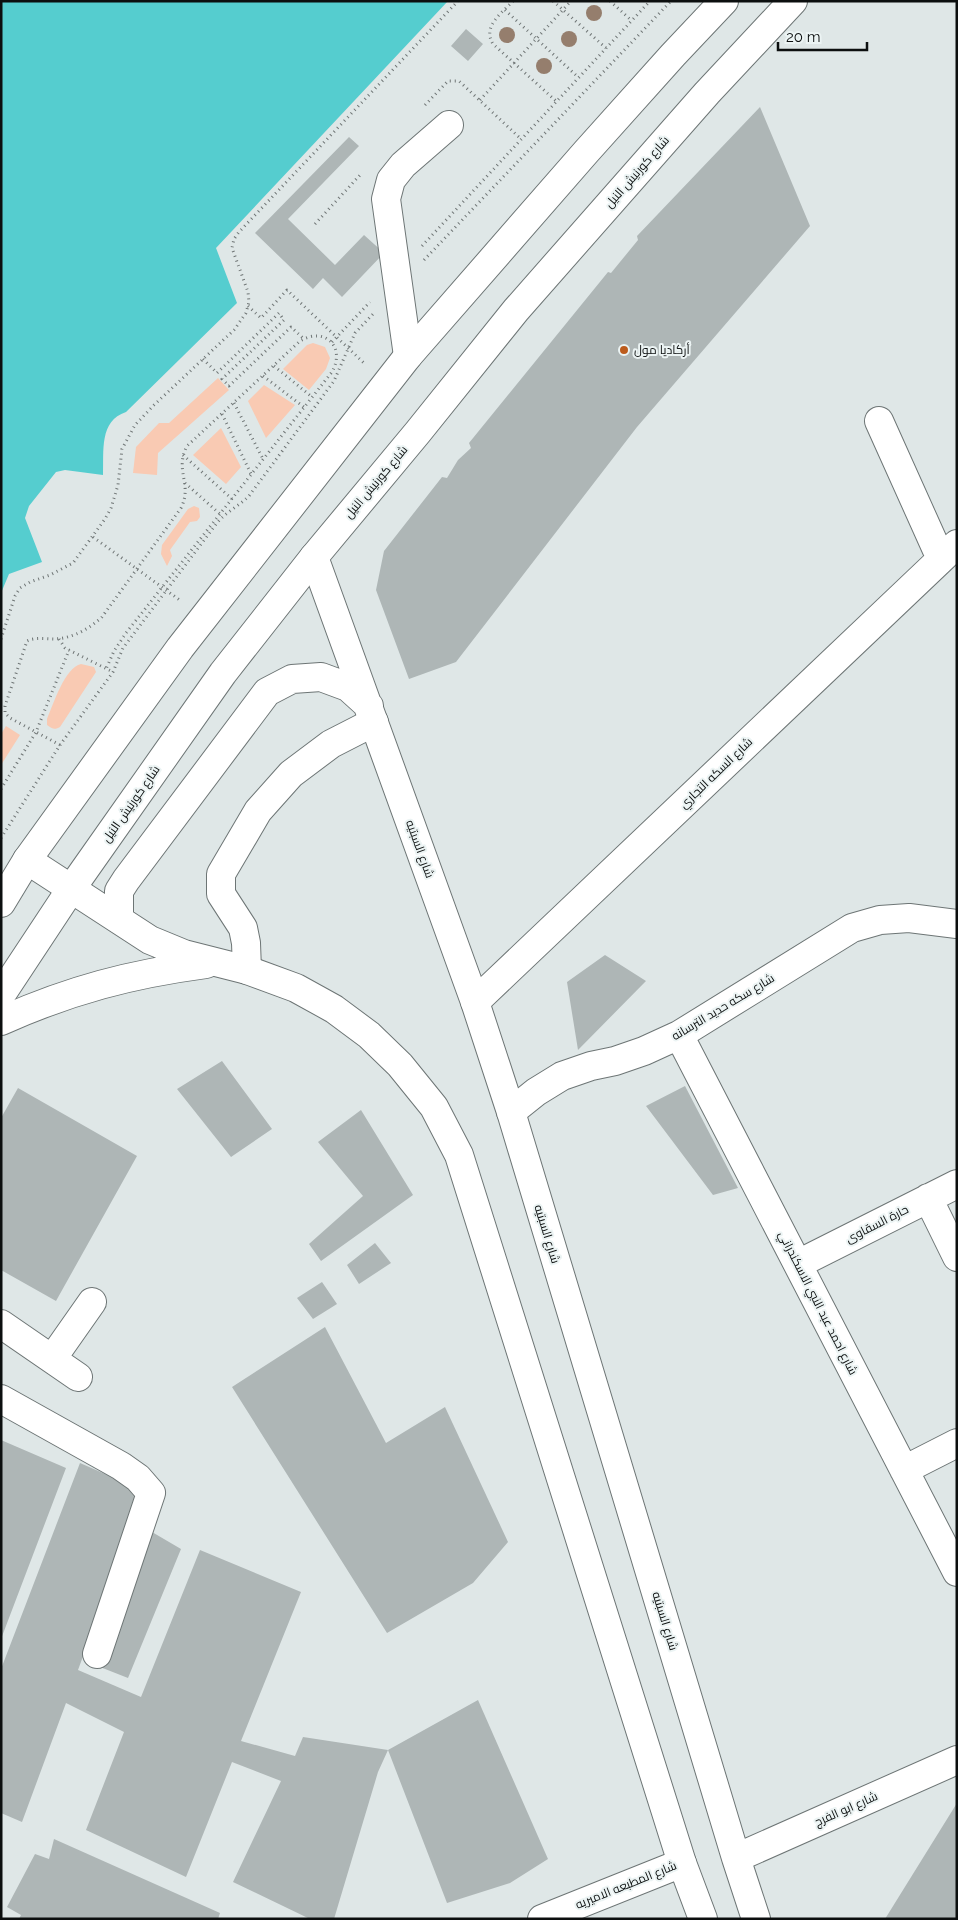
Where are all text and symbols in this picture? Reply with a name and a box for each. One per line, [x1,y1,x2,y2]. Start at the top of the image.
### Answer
scale bar [778,20,867,52]
text: 20 m [786,28,821,46]
street label: شارع كورنيش النيل [602,133,673,211]
place label: أركاديا مول [634,342,690,357]
marker: أركاديا مول [618,344,630,356]
street label: شارع كورنيش النيل [342,443,411,522]
street label: شارع السكه التجاري [677,735,757,813]
street label: شارع كورنيش النيل [99,763,164,846]
street label: شارع السبتيه [402,818,437,880]
street label: شارع سكه حديد الترسانه [669,971,777,1044]
street label: حارة السقاوى [843,1202,911,1246]
street label: شارع السبتيه [530,1203,563,1265]
street label: شارع احمد عبد النبي الاسكندراني [773,1229,860,1379]
street label: شارع السبتيه [648,1590,681,1652]
street label: شارع ابو الفرج [812,1789,880,1830]
street label: شارع المطبعه الاميريه [573,1858,679,1913]

